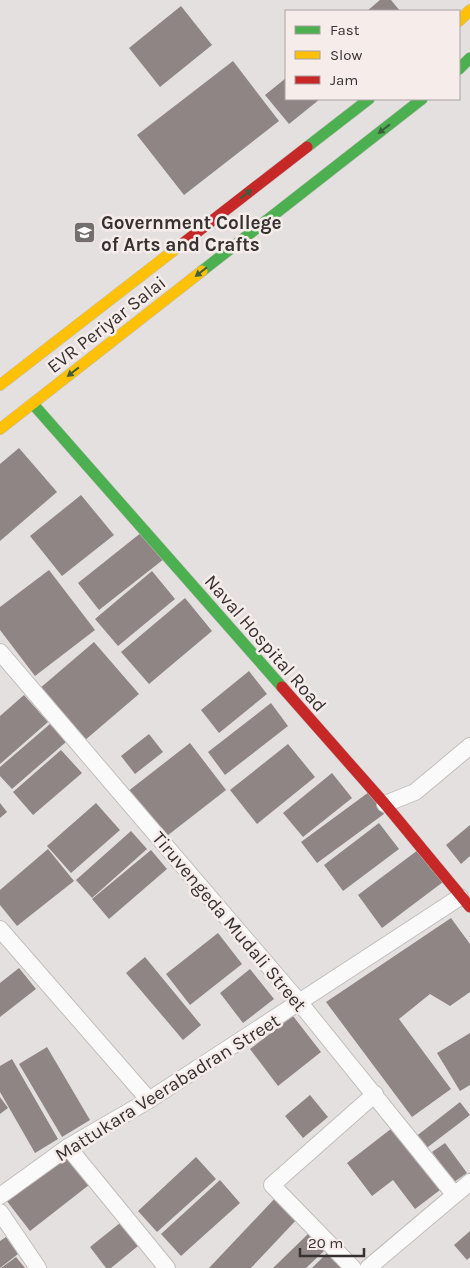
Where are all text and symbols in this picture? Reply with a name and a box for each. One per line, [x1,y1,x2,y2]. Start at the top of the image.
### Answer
legend [285,10,460,100]
text: Fast [330,21,360,39]
text: Slow [330,46,362,64]
text: Jam [330,71,358,89]
one-way arrow [377,123,390,134]
one-way arrow [239,189,252,200]
place label: Government College of Arts and Crafts [101,212,282,256]
school or university icon: Government College of Arts and Crafts [73,221,97,245]
one-way arrow [194,267,207,278]
street label: EVR Periyar Salai [43,272,170,378]
one-way arrow [66,367,79,378]
street label: Naval Hospital Road [200,571,331,717]
street label: Tiruvengeda Mudali Street [148,827,311,1016]
street label: Mattukara Veerabadran Street [51,1009,284,1166]
scale bar [300,1226,364,1258]
text: 20 m [308,1234,343,1252]

